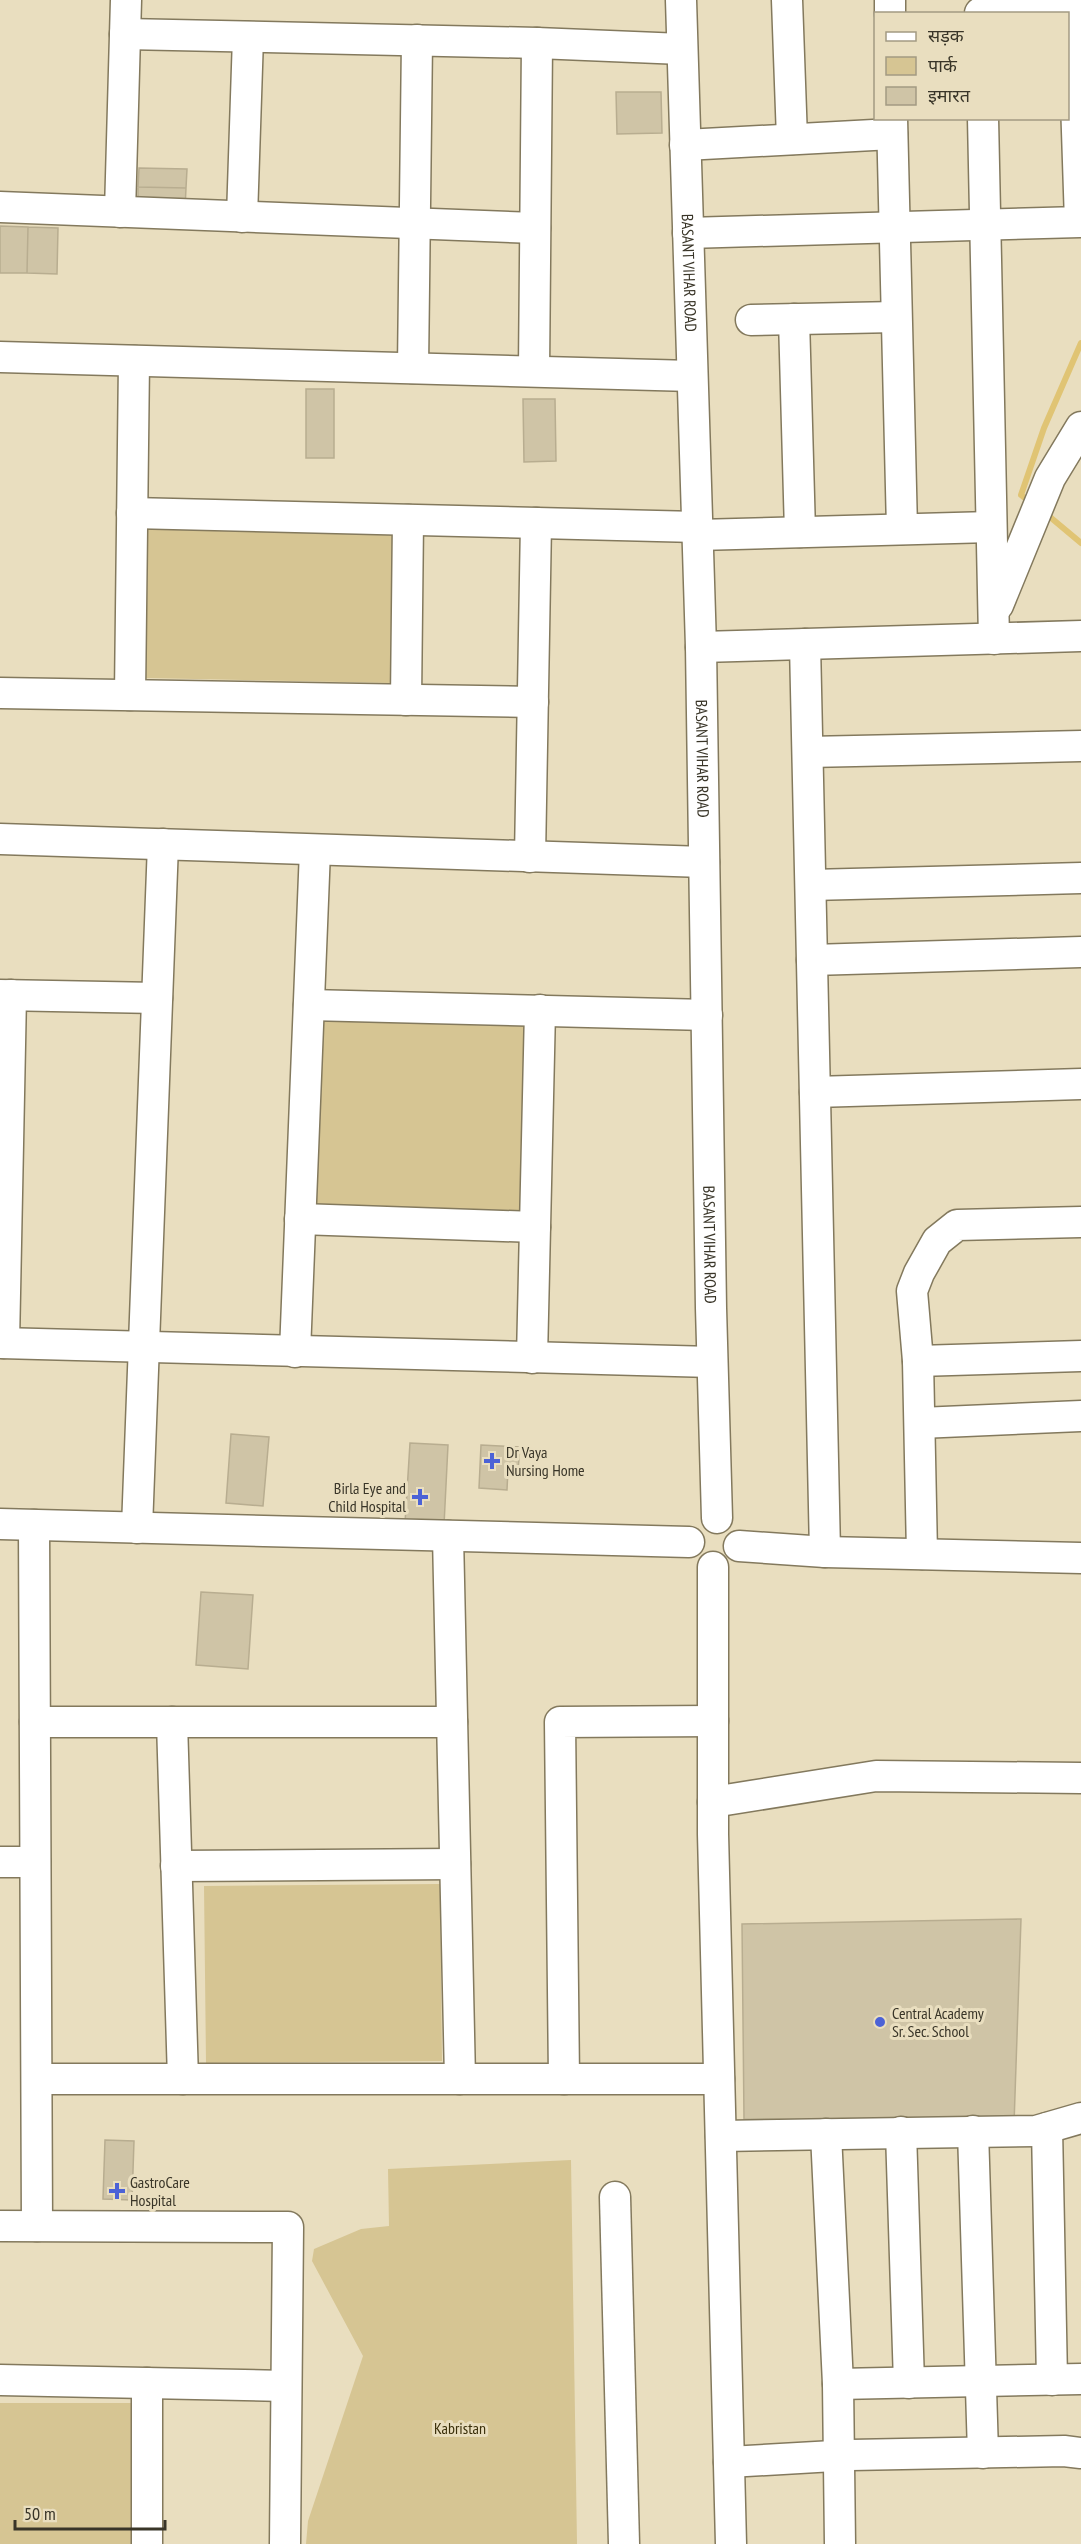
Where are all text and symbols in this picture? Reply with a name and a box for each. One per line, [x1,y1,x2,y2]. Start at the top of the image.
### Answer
legend [874,12,1069,120]
text: सड़क [928,24,965,47]
text: पार्क [928,54,958,77]
text: इमारत [928,84,971,107]
street label: BASANT VIHAR ROAD [678,214,701,332]
street label: BASANT VIHAR ROAD [692,700,714,818]
street label: BASANT VIHAR ROAD [699,1186,721,1304]
place label: Dr Vaya Nursing Home [506,1442,585,1480]
marker: Dr Vaya Nursing Home [483,1452,501,1470]
place label: Birla Eye and Child Hospital [328,1478,406,1516]
marker: Birla Eye and Child Hospital [411,1488,429,1506]
place label: Central Academy Sr. Sec. School [892,2003,984,2041]
marker: Central Academy Sr. Sec. School [873,2015,887,2029]
place label: GastroCare Hospital [130,2172,190,2210]
marker: GastroCare Hospital [108,2182,126,2200]
park label: Kabristan [434,2418,486,2438]
scale bar [15,2493,165,2531]
text: 50 m [24,2502,56,2525]

